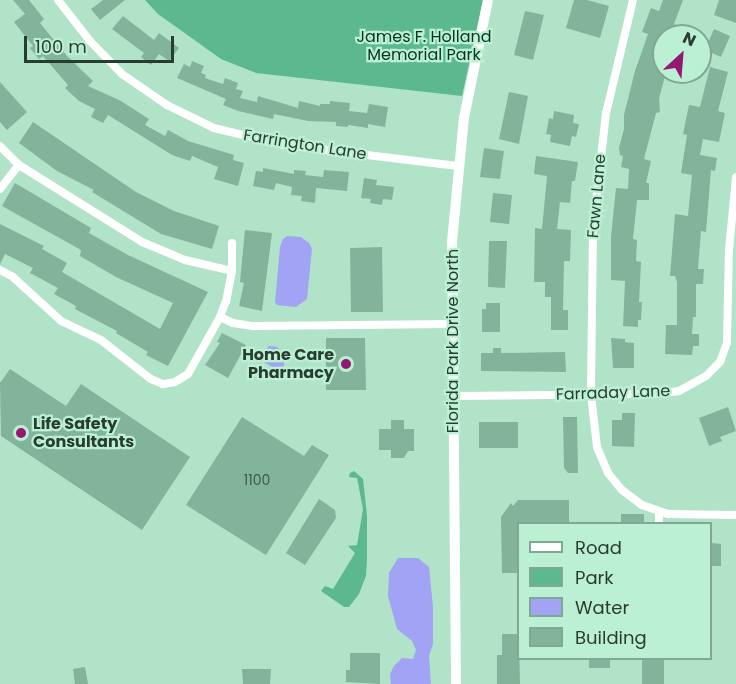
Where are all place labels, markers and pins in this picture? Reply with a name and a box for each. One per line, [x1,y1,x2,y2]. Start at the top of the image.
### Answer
place label: Home Care Pharmacy [242,345,334,383]
marker: Home Care Pharmacy [339,357,353,371]
place label: Life Safety Consultants [33,414,134,452]
marker: Life Safety Consultants [14,426,28,440]

